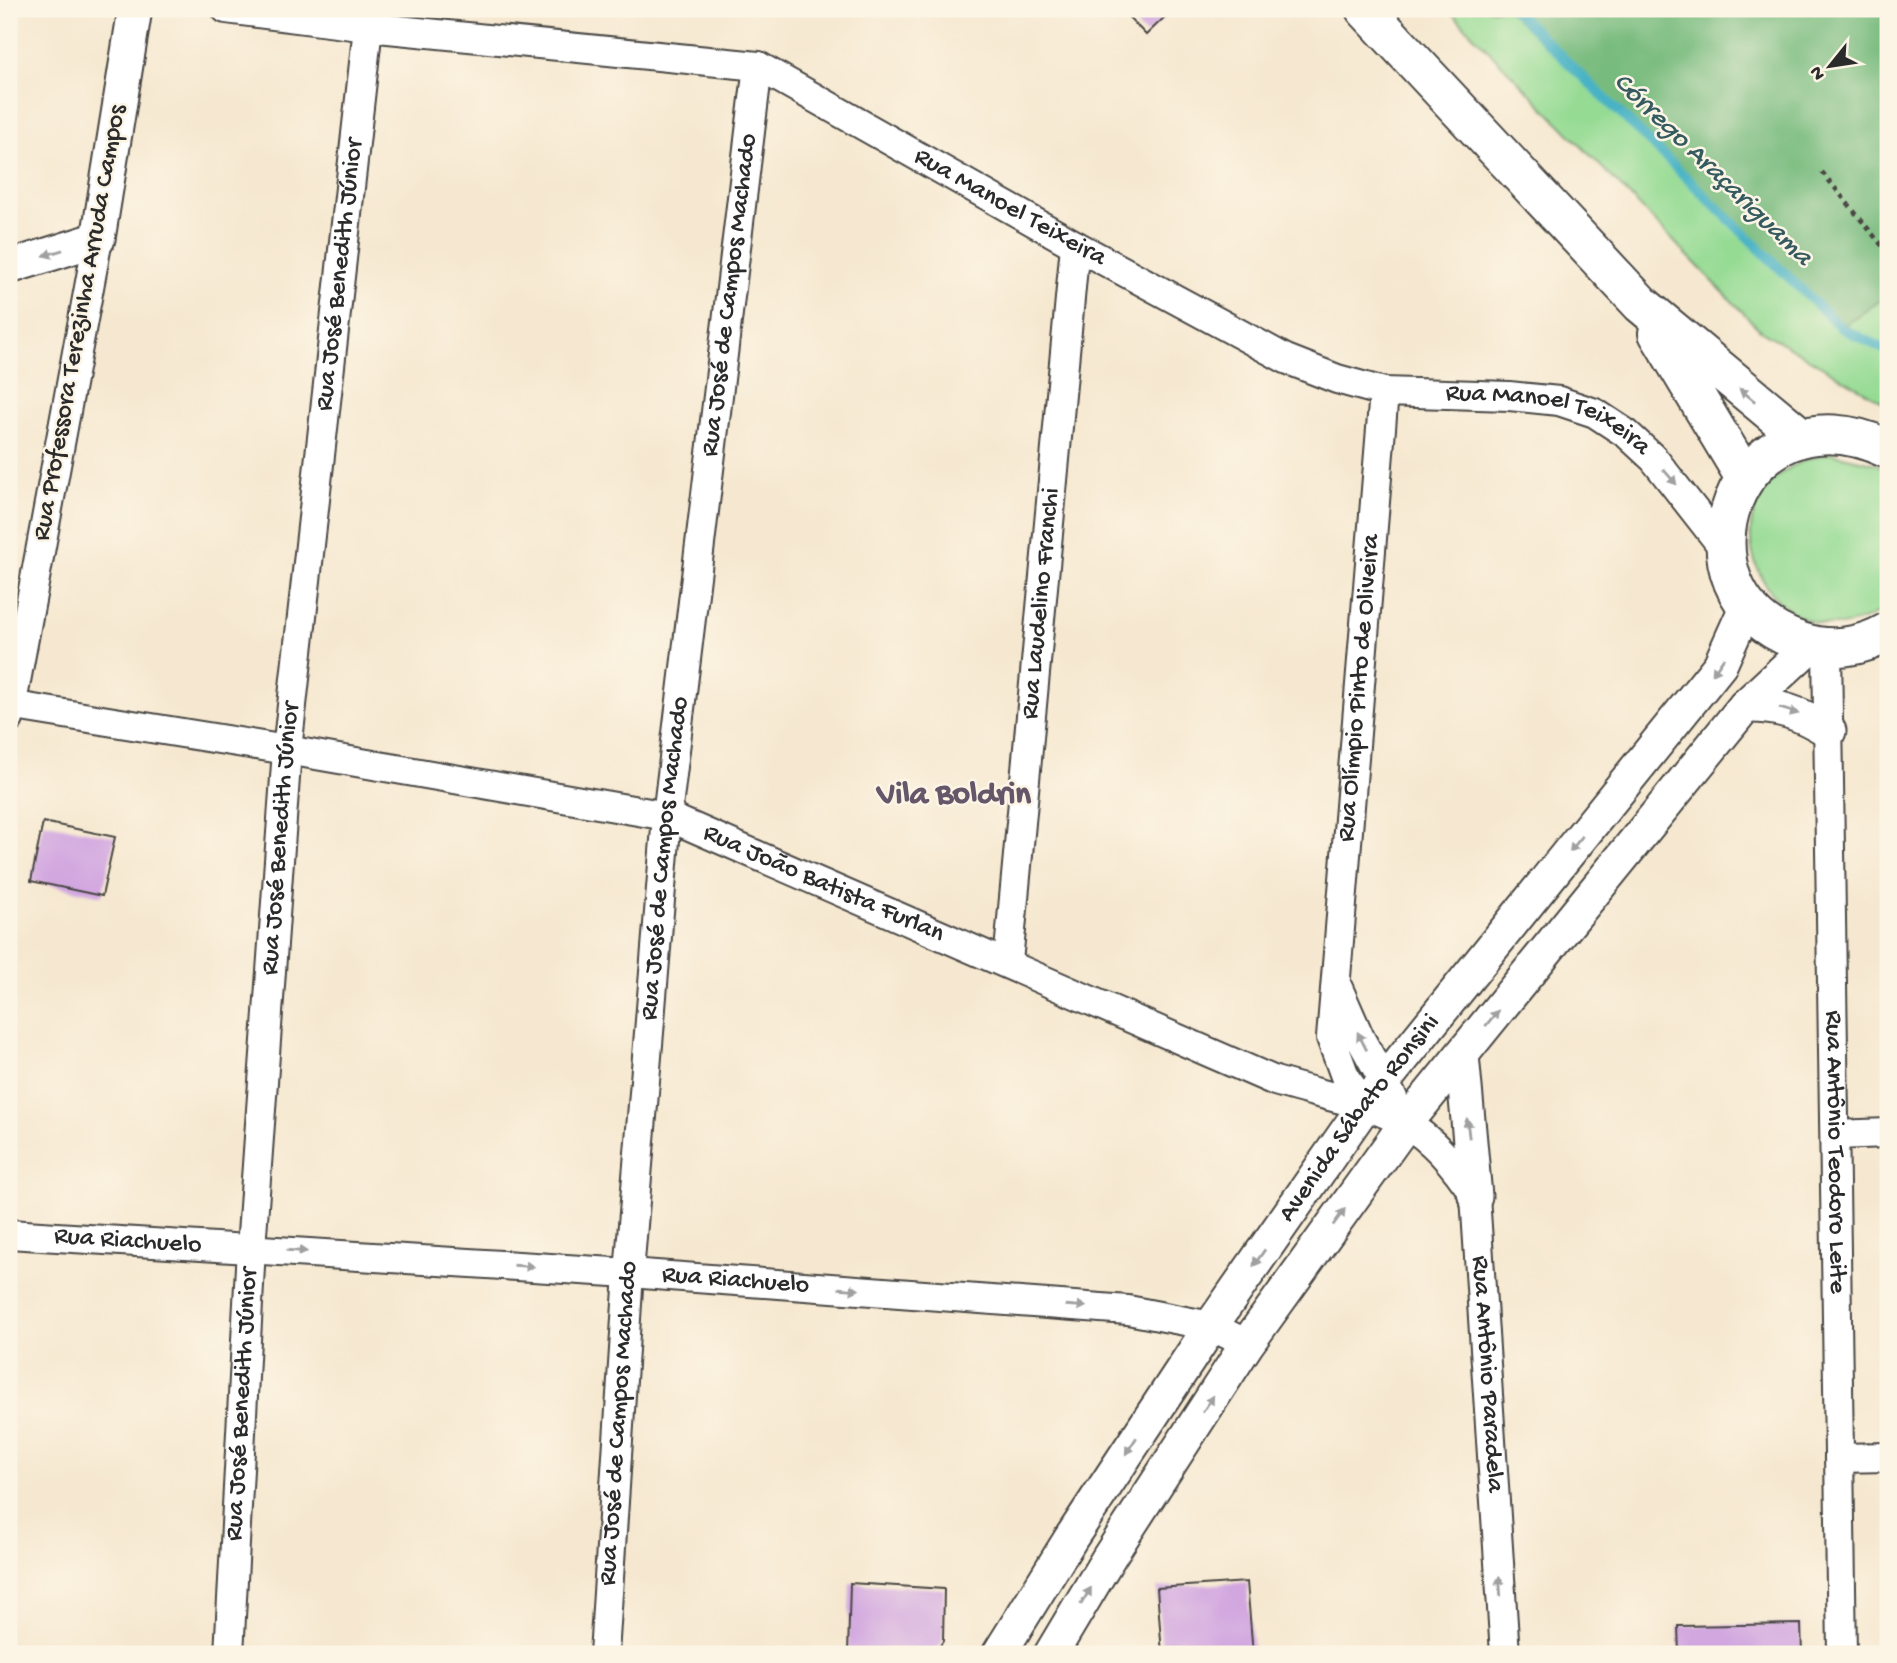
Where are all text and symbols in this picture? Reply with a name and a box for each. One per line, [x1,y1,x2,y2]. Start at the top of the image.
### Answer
north arrow [1796,32,1866,102]
text: N [1805,62,1831,84]
water label: Córrego Araçariguama [1606,66,1820,275]
street label: Rua Professora Terezinha Arruda Campos [27,101,135,543]
street label: Rua José de Campos Machado [695,132,765,459]
street label: Rua José Benedith Júnior [310,134,371,413]
street label: Rua Manoel Teixeira [908,142,1112,275]
one-way arrow [43,249,64,259]
street label: Rua Manoel Teixeira [1445,378,1658,464]
one-way arrow [1739,388,1756,403]
one-way arrow [1662,469,1677,486]
street label: Rua Laudelino Franchi [1015,486,1068,721]
street label: Rua Olímpio Pinto de Oliveira [1332,531,1388,843]
one-way arrow [1711,657,1725,675]
street label: Rua José de Campos Machado [635,695,697,1022]
street label: Rua José Benedith Júnior [255,698,308,976]
one-way arrow [1779,706,1800,717]
district label: Vila Boldrin [875,777,1031,815]
street label: Rua João Batista Furlan [698,818,949,951]
one-way arrow [1569,835,1584,852]
street label: Avenida Sábato Ronsini [1272,1008,1447,1229]
one-way arrow [1485,1009,1500,1027]
street label: Rua Antônio Teodoro Leite [1817,1010,1852,1294]
one-way arrow [1356,1031,1367,1051]
one-way arrow [1462,1117,1473,1139]
one-way arrow [1331,1208,1345,1226]
street label: Rua Riachuelo [53,1221,202,1262]
one-way arrow [286,1246,308,1257]
one-way arrow [1252,1249,1266,1267]
street label: Rua Antônio Paradela [1463,1255,1510,1495]
street label: Rua José de Campos Machado [593,1260,645,1587]
street label: Rua Riachuelo [661,1260,810,1302]
one-way arrow [513,1261,535,1272]
street label: Rua José Benedith Júnior [220,1264,266,1542]
one-way arrow [838,1284,860,1295]
one-way arrow [1065,1301,1087,1312]
one-way arrow [1202,1394,1215,1413]
one-way arrow [1125,1436,1138,1456]
one-way arrow [1495,1575,1506,1597]
one-way arrow [1080,1586,1092,1605]

